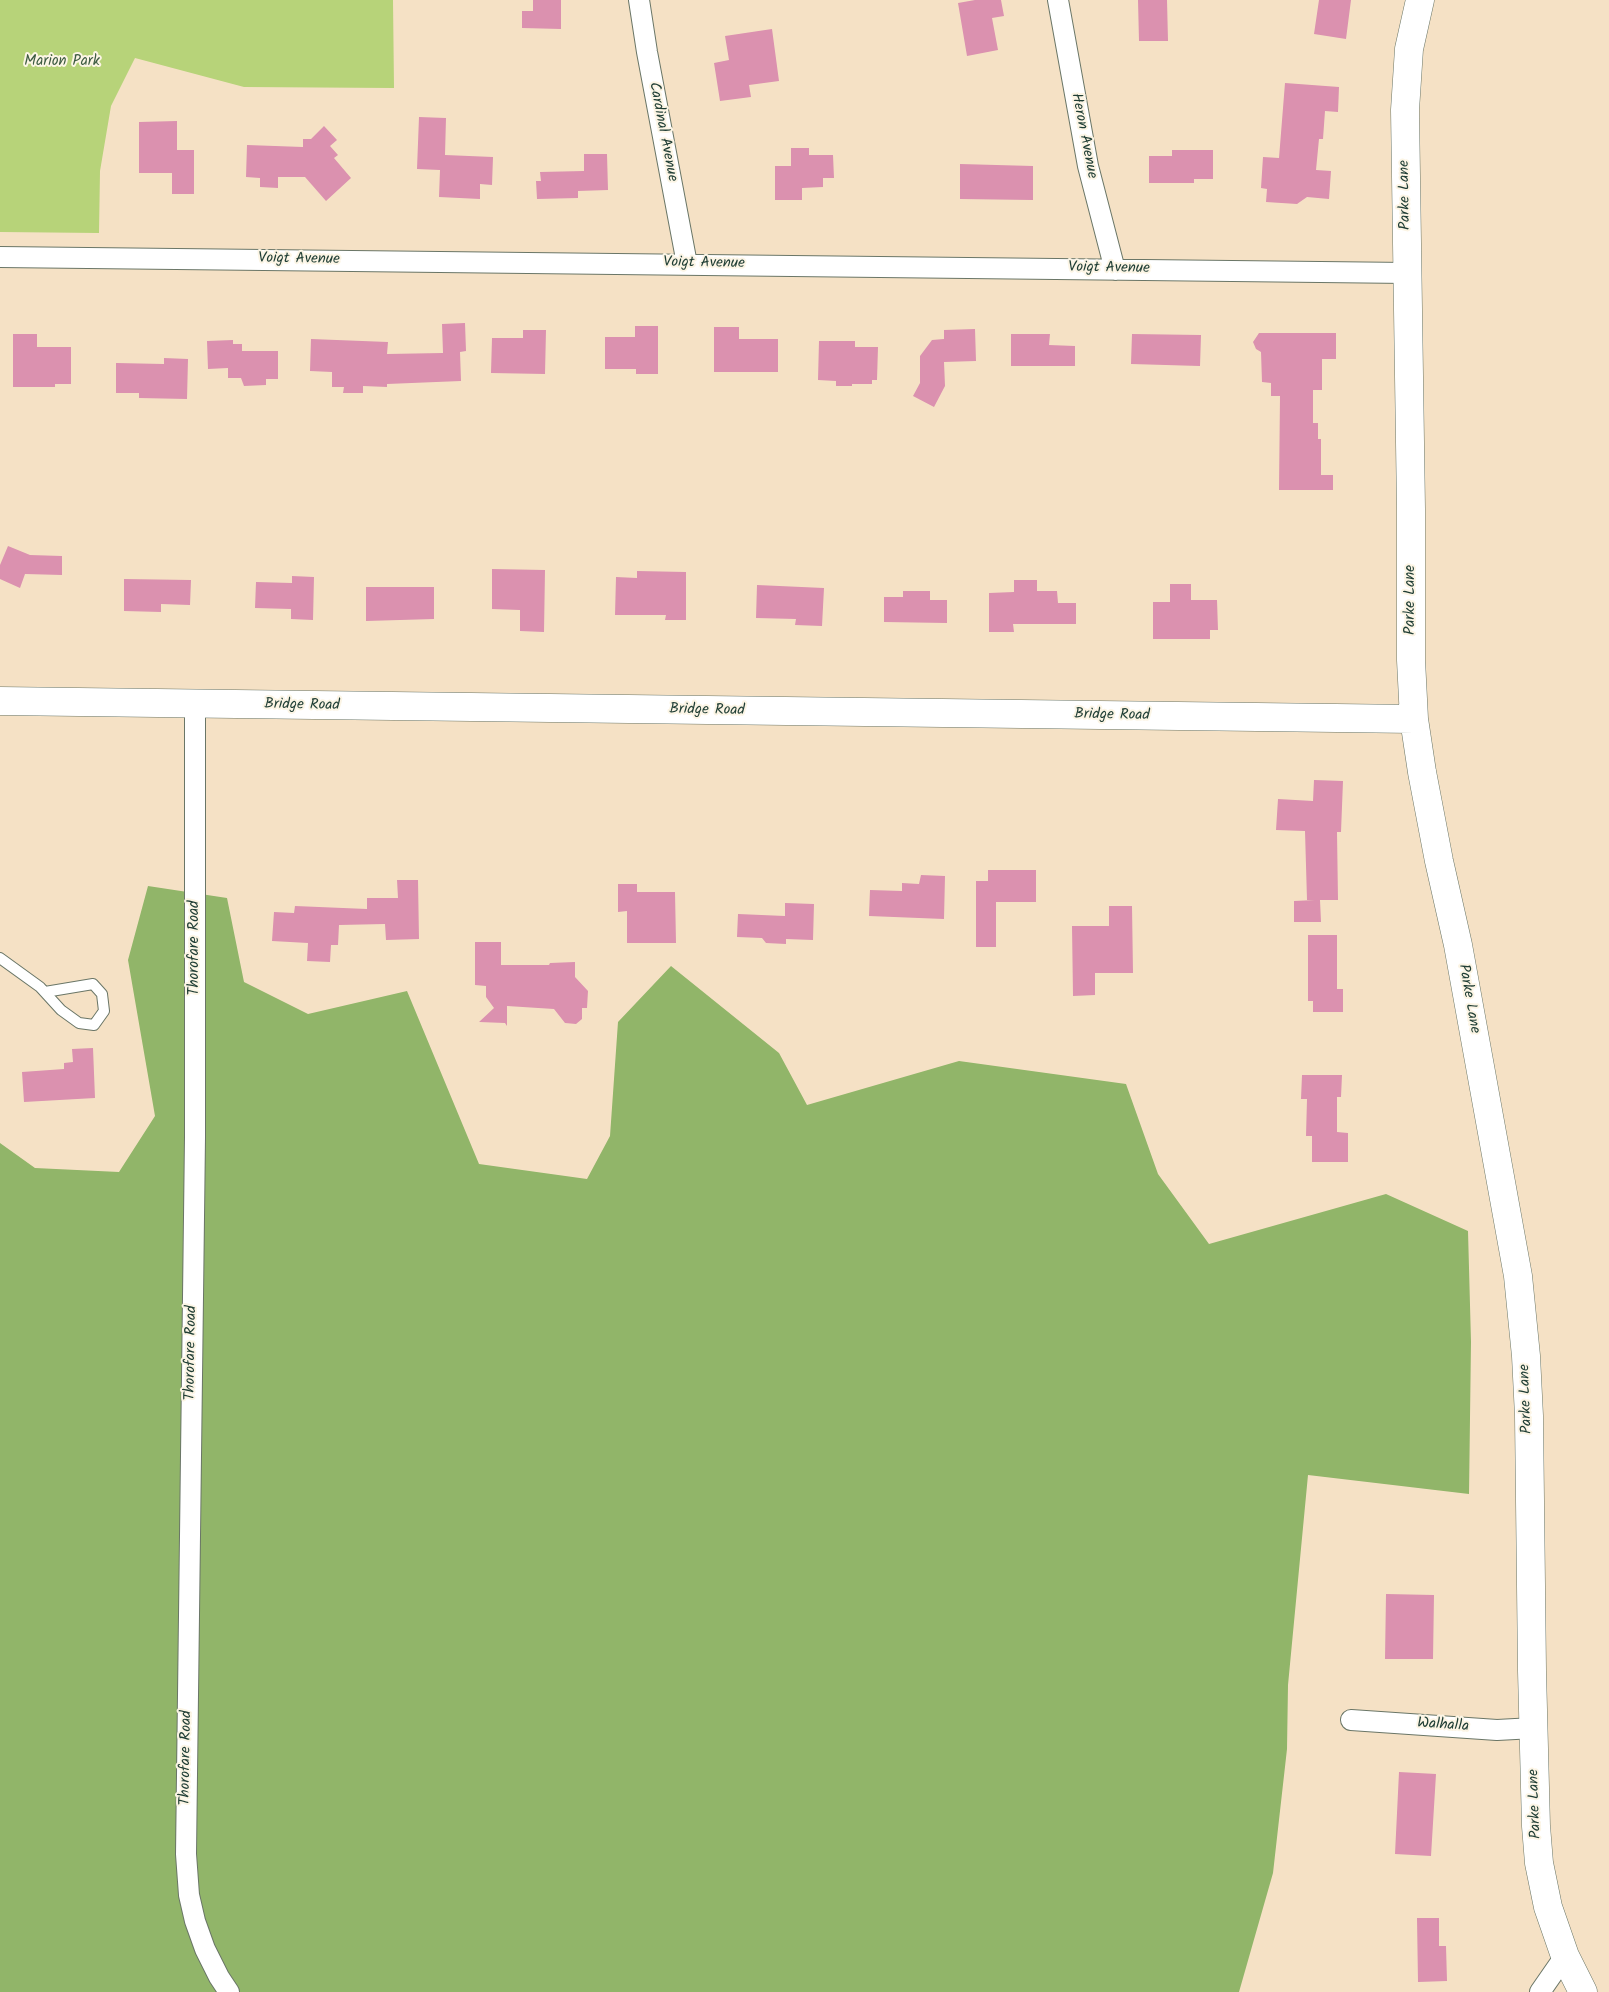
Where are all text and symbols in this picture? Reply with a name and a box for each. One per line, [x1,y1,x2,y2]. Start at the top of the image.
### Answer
park label: Marion Park [24,53,100,71]
street label: Cardinal Avenue [644,81,680,183]
street label: Heron Avenue [1066,92,1100,180]
street label: Parke Lane [1396,160,1416,230]
street label: Voigt Avenue [258,250,340,270]
street label: Voigt Avenue [663,254,745,274]
street label: Voigt Avenue [1068,259,1150,279]
street label: Parke Lane [1402,565,1420,635]
street label: Bridge Road [264,696,340,716]
street label: Bridge Road [669,701,745,721]
street label: Bridge Road [1074,706,1150,726]
street label: Thorofare Road [186,900,204,996]
street label: Parke Lane [1453,963,1483,1035]
street label: Thorofare Road [182,1305,202,1401]
street label: Parke Lane [1517,1364,1537,1434]
street label: Thorofare Road [177,1710,197,1806]
street label: Walhalla [1416,1715,1470,1737]
street label: Parke Lane [1526,1769,1546,1839]

